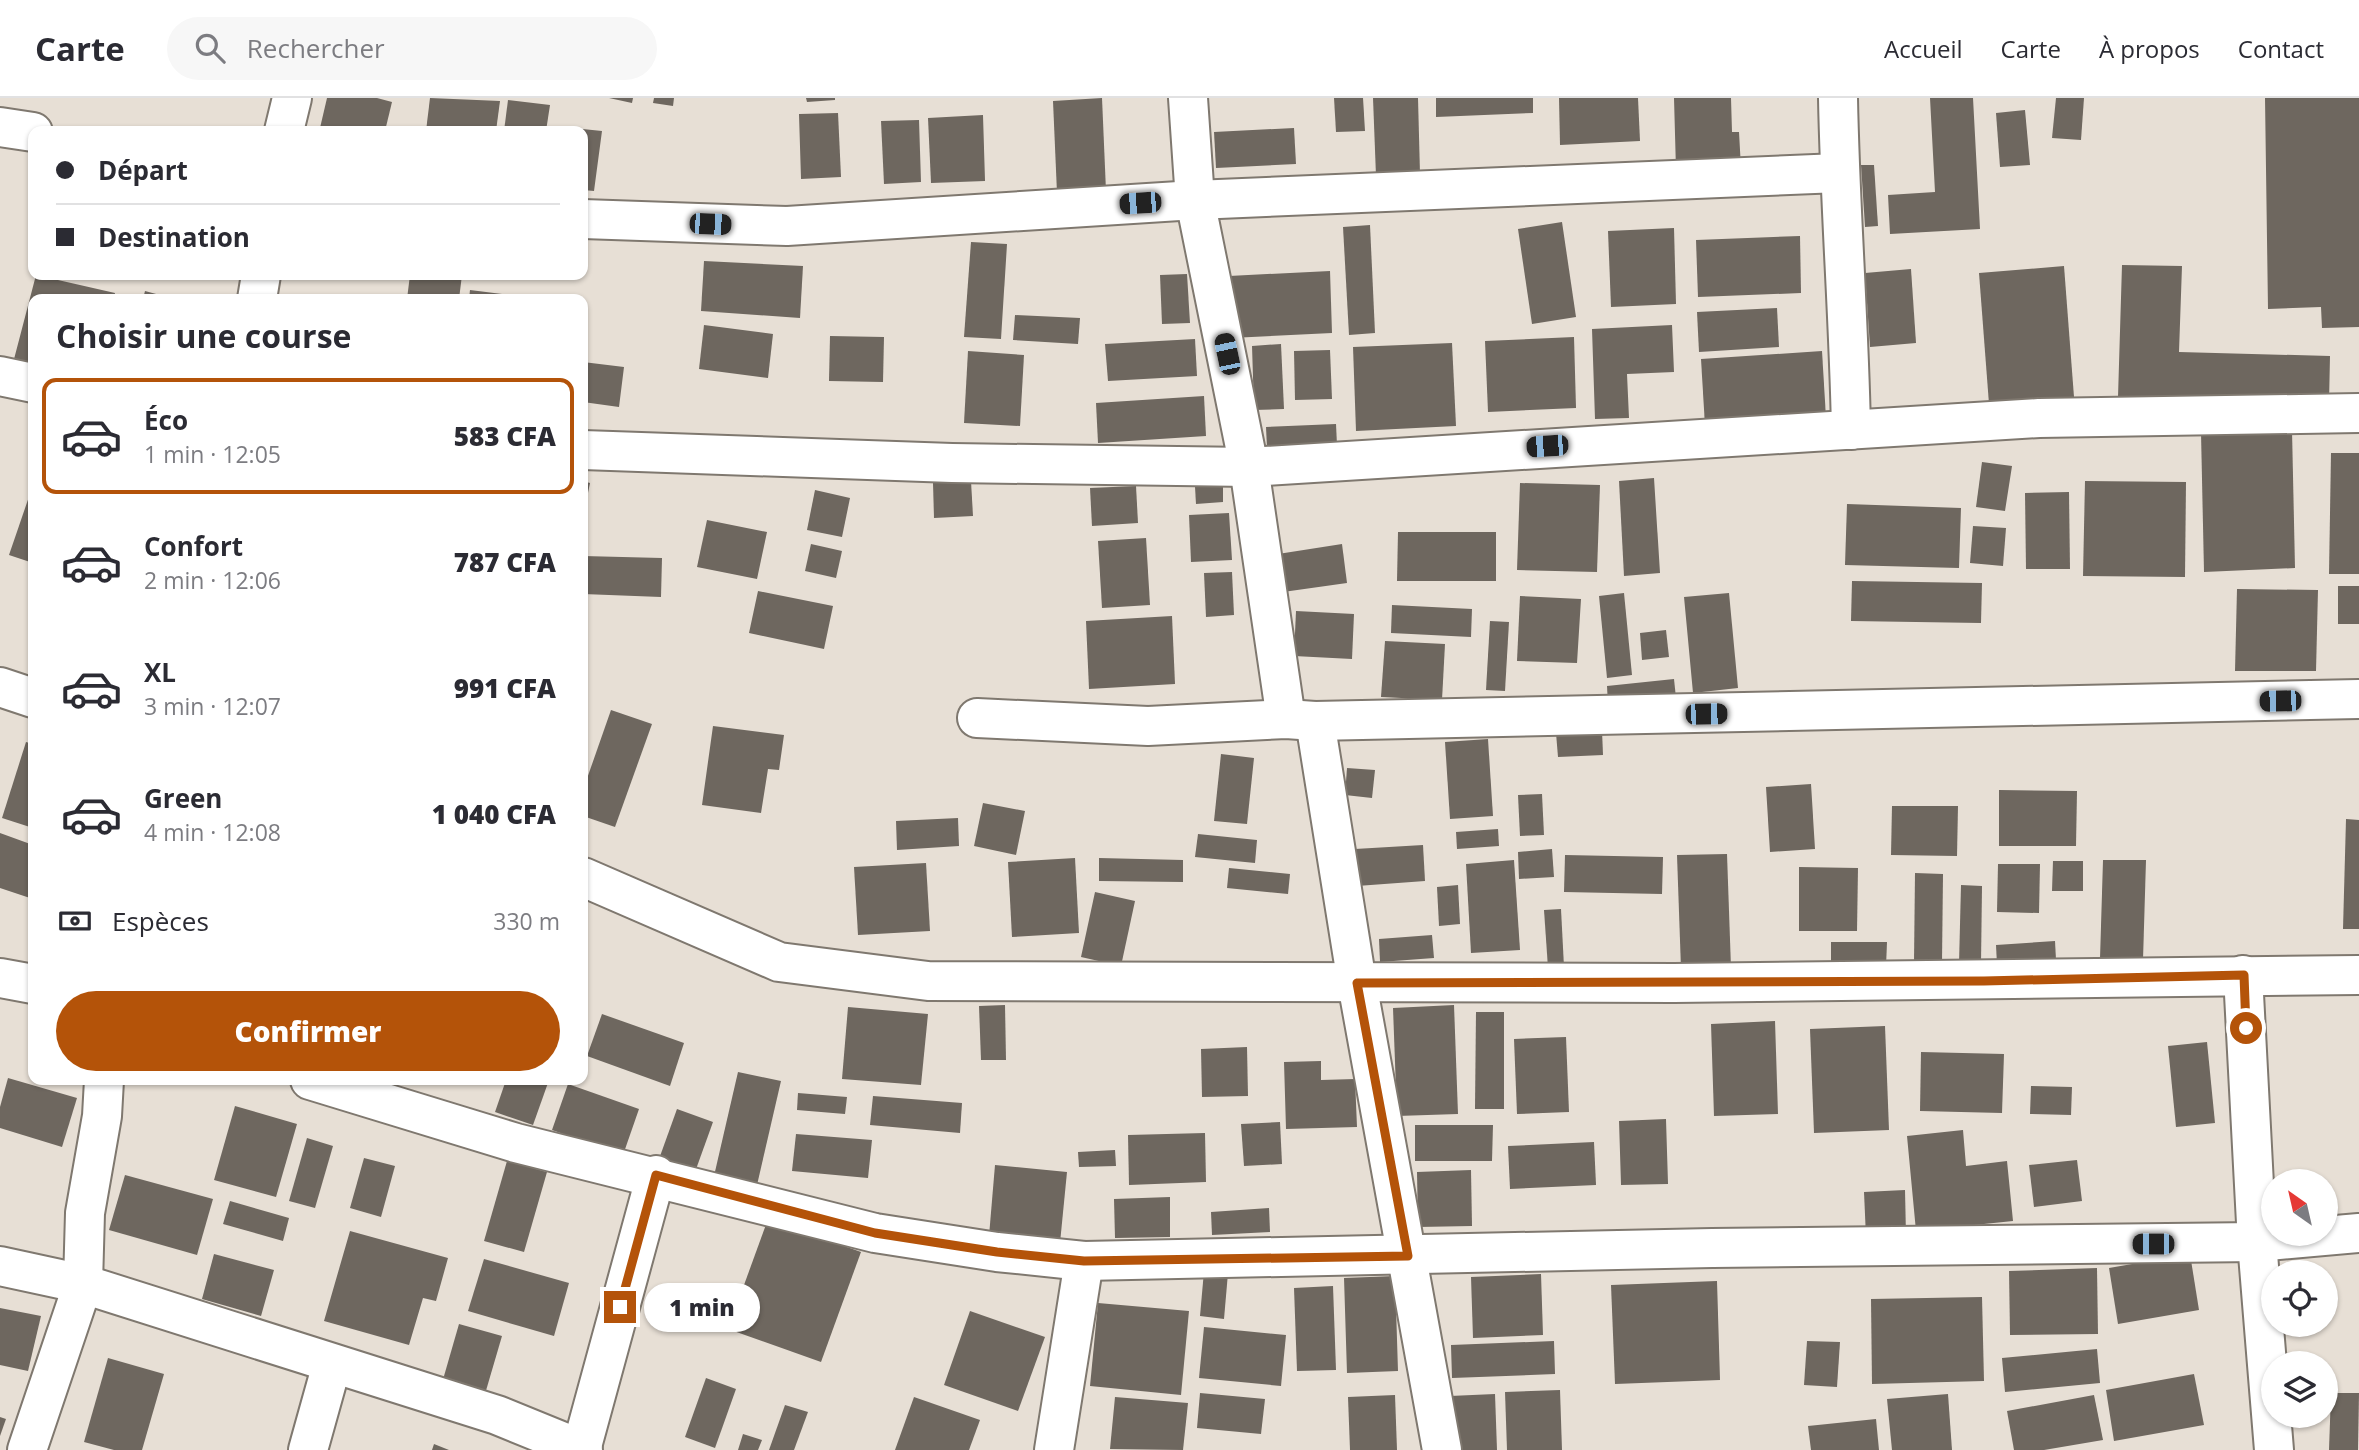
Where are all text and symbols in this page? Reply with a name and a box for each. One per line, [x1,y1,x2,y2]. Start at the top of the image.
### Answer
search box [167,17,657,80]
text: Carte [35,26,125,71]
icon: search [191,29,229,67]
text: Rechercher [247,30,385,66]
text: Accueil [1884,32,1963,65]
text: Carte [2001,32,2061,65]
text: À propos [2099,32,2200,65]
text: Contact [2238,32,2324,65]
text: Départ [98,152,188,188]
car [1119,191,1162,215]
car [689,213,732,235]
text: Destination [98,219,250,255]
text: Choisir une course [56,314,351,357]
car [1213,331,1242,377]
text: Éco [144,402,188,438]
icon: car [60,405,123,468]
text: 583 CFA [454,418,556,454]
car [1526,434,1569,458]
text: 1 min · 12:05 [144,438,281,470]
text: Confort [144,528,243,564]
icon: car [60,531,123,594]
text: 787 CFA [454,544,556,580]
text: 2 min · 12:06 [144,564,281,596]
text: XL [144,654,176,690]
icon: car [60,657,123,720]
text: 991 CFA [454,670,556,706]
text: 3 min · 12:07 [144,690,281,722]
car [2259,690,2302,712]
car [1685,703,1728,725]
text: Green [144,780,222,816]
icon: car [60,783,123,846]
text: 1 040 CFA [432,796,556,832]
text: 4 min · 12:08 [144,816,281,848]
icon: cash [56,902,94,940]
text: Espèces [112,903,209,939]
text: 330 m [493,905,560,937]
button: Confirmer [56,991,560,1071]
route start [2230,1012,2262,1044]
north arrow [2261,1169,2338,1246]
map controls [2261,1169,2338,1428]
car [2133,1234,2175,1255]
button: locate [2261,1260,2338,1337]
callout: 1 min [644,1282,760,1332]
route end [604,1291,636,1323]
text: 1 min [669,1291,735,1323]
button: layers [2261,1351,2338,1428]

